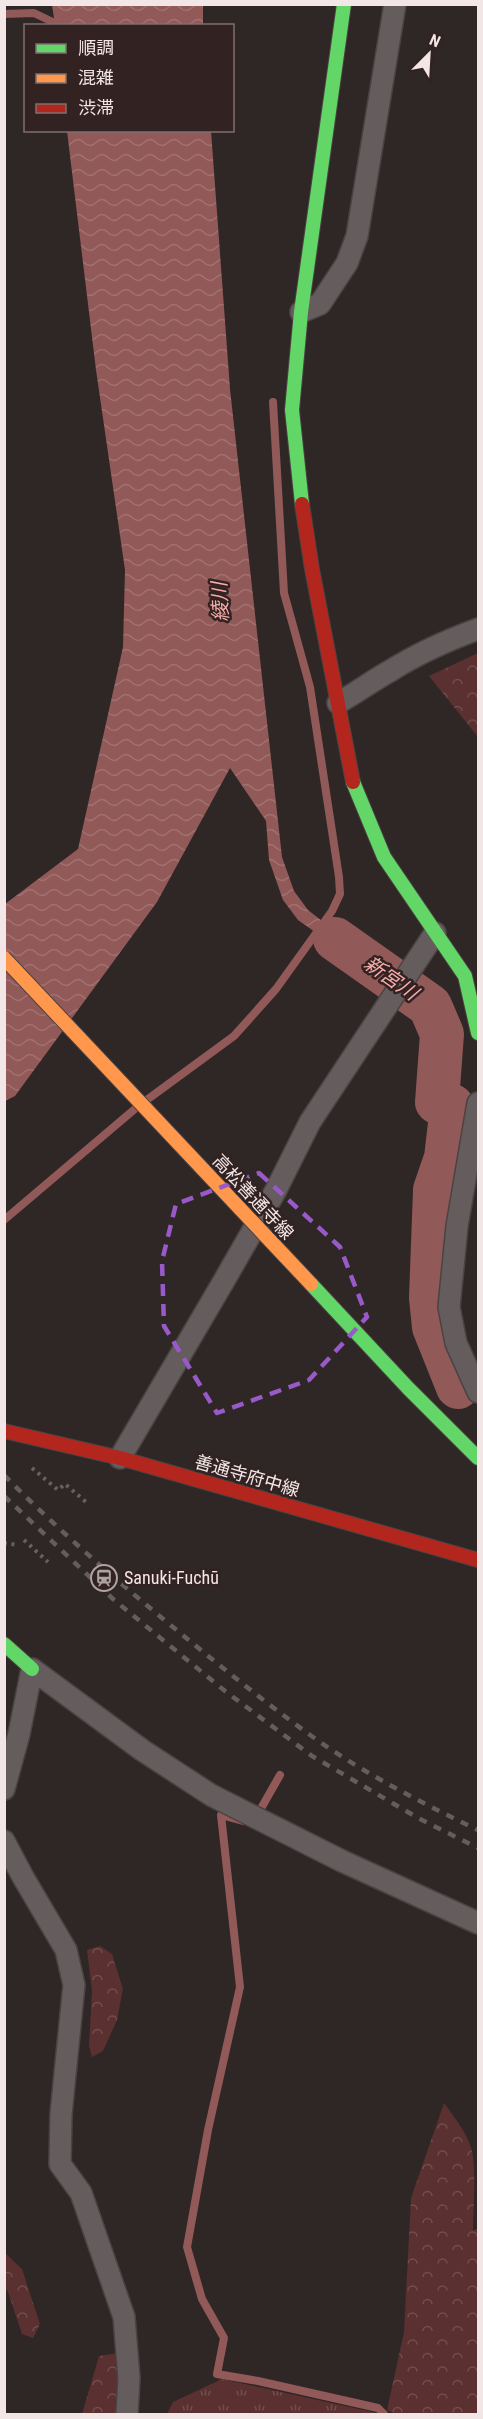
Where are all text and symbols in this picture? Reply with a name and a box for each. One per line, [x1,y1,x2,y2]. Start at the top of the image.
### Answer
legend [24,24,234,132]
north arrow [399,24,459,84]
text: N [427,30,443,51]
text: 順調 [78,37,114,58]
text: 混雑 [78,67,114,88]
text: 渋滞 [78,97,114,118]
water label: 綾川 [207,579,233,623]
water label: 新宮川 [360,951,424,1006]
street label: 高松善通寺線 [209,1150,298,1243]
street label: 善通寺府中線 [192,1451,302,1500]
station icon: Sanuki-Fuchū [89,1563,119,1593]
place label: Sanuki-Fuchū [124,1567,219,1588]

